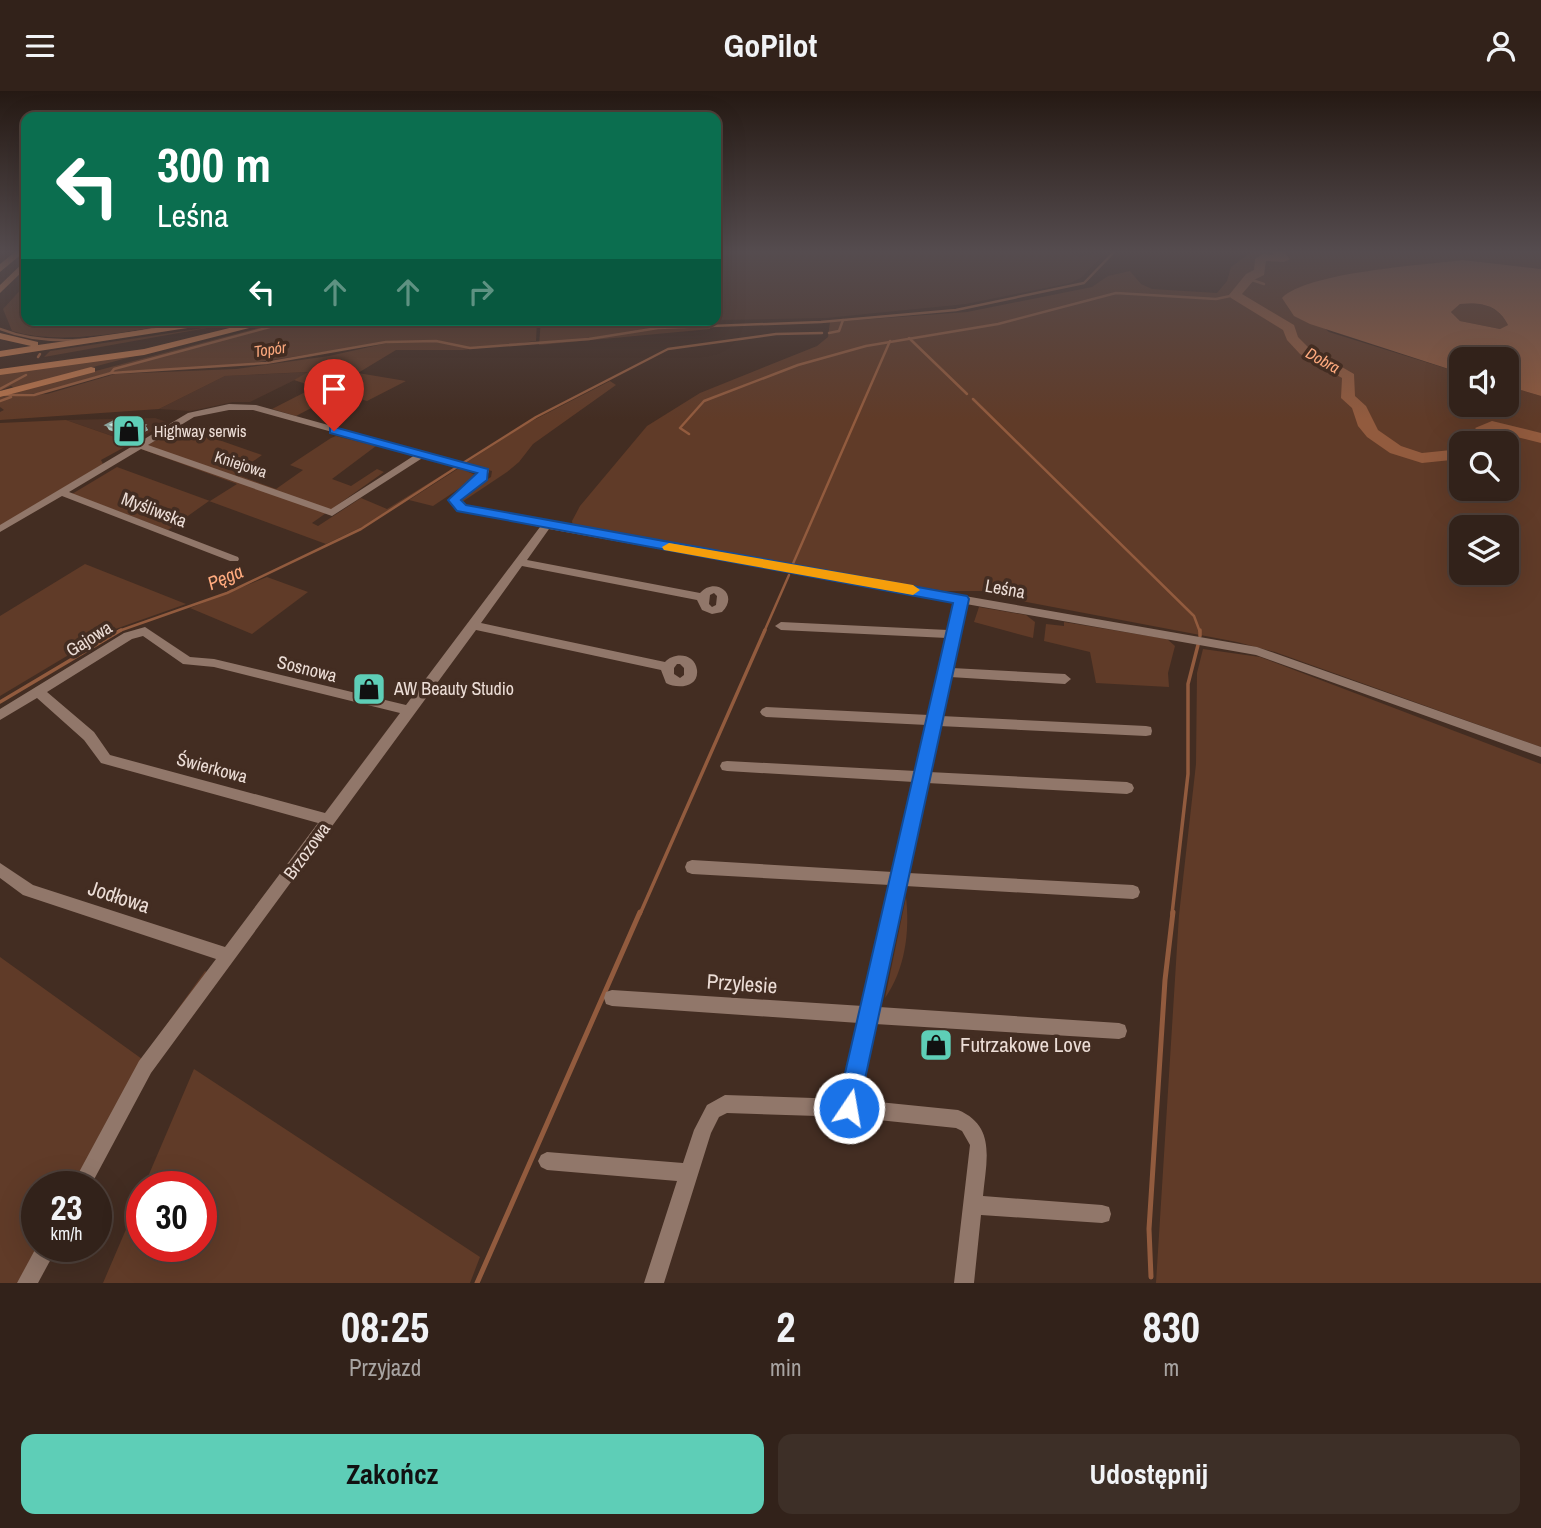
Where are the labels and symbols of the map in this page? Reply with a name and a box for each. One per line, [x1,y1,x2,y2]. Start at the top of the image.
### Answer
water label: Topór [252,336,288,362]
water label: Dobra [1302,342,1344,378]
pin [304,359,364,431]
shop icon: Highway serwis [110,412,148,450]
place label: Highway serwis [154,420,247,442]
street label: Kniejowa [212,445,271,483]
street label: Myśliwska [118,486,190,533]
water label: Pęga [203,558,247,596]
street label: Leśna [983,573,1027,604]
street label: Gajowa [61,615,117,662]
street label: Sosnowa [275,649,340,688]
shop icon: AW Beauty Studio [350,670,388,708]
place label: AW Beauty Studio [393,676,514,701]
street label: Świerkowa [174,746,250,789]
street label: Brzozowa [277,817,336,884]
street label: Jodłowa [85,873,154,920]
street label: Przylesie [706,967,778,1000]
shop icon: Futrzakowe Love [917,1026,955,1064]
place label: Futrzakowe Love [960,1030,1091,1059]
position arrow [812,1071,886,1145]
speed limit sign: 30 [126,1171,217,1262]

